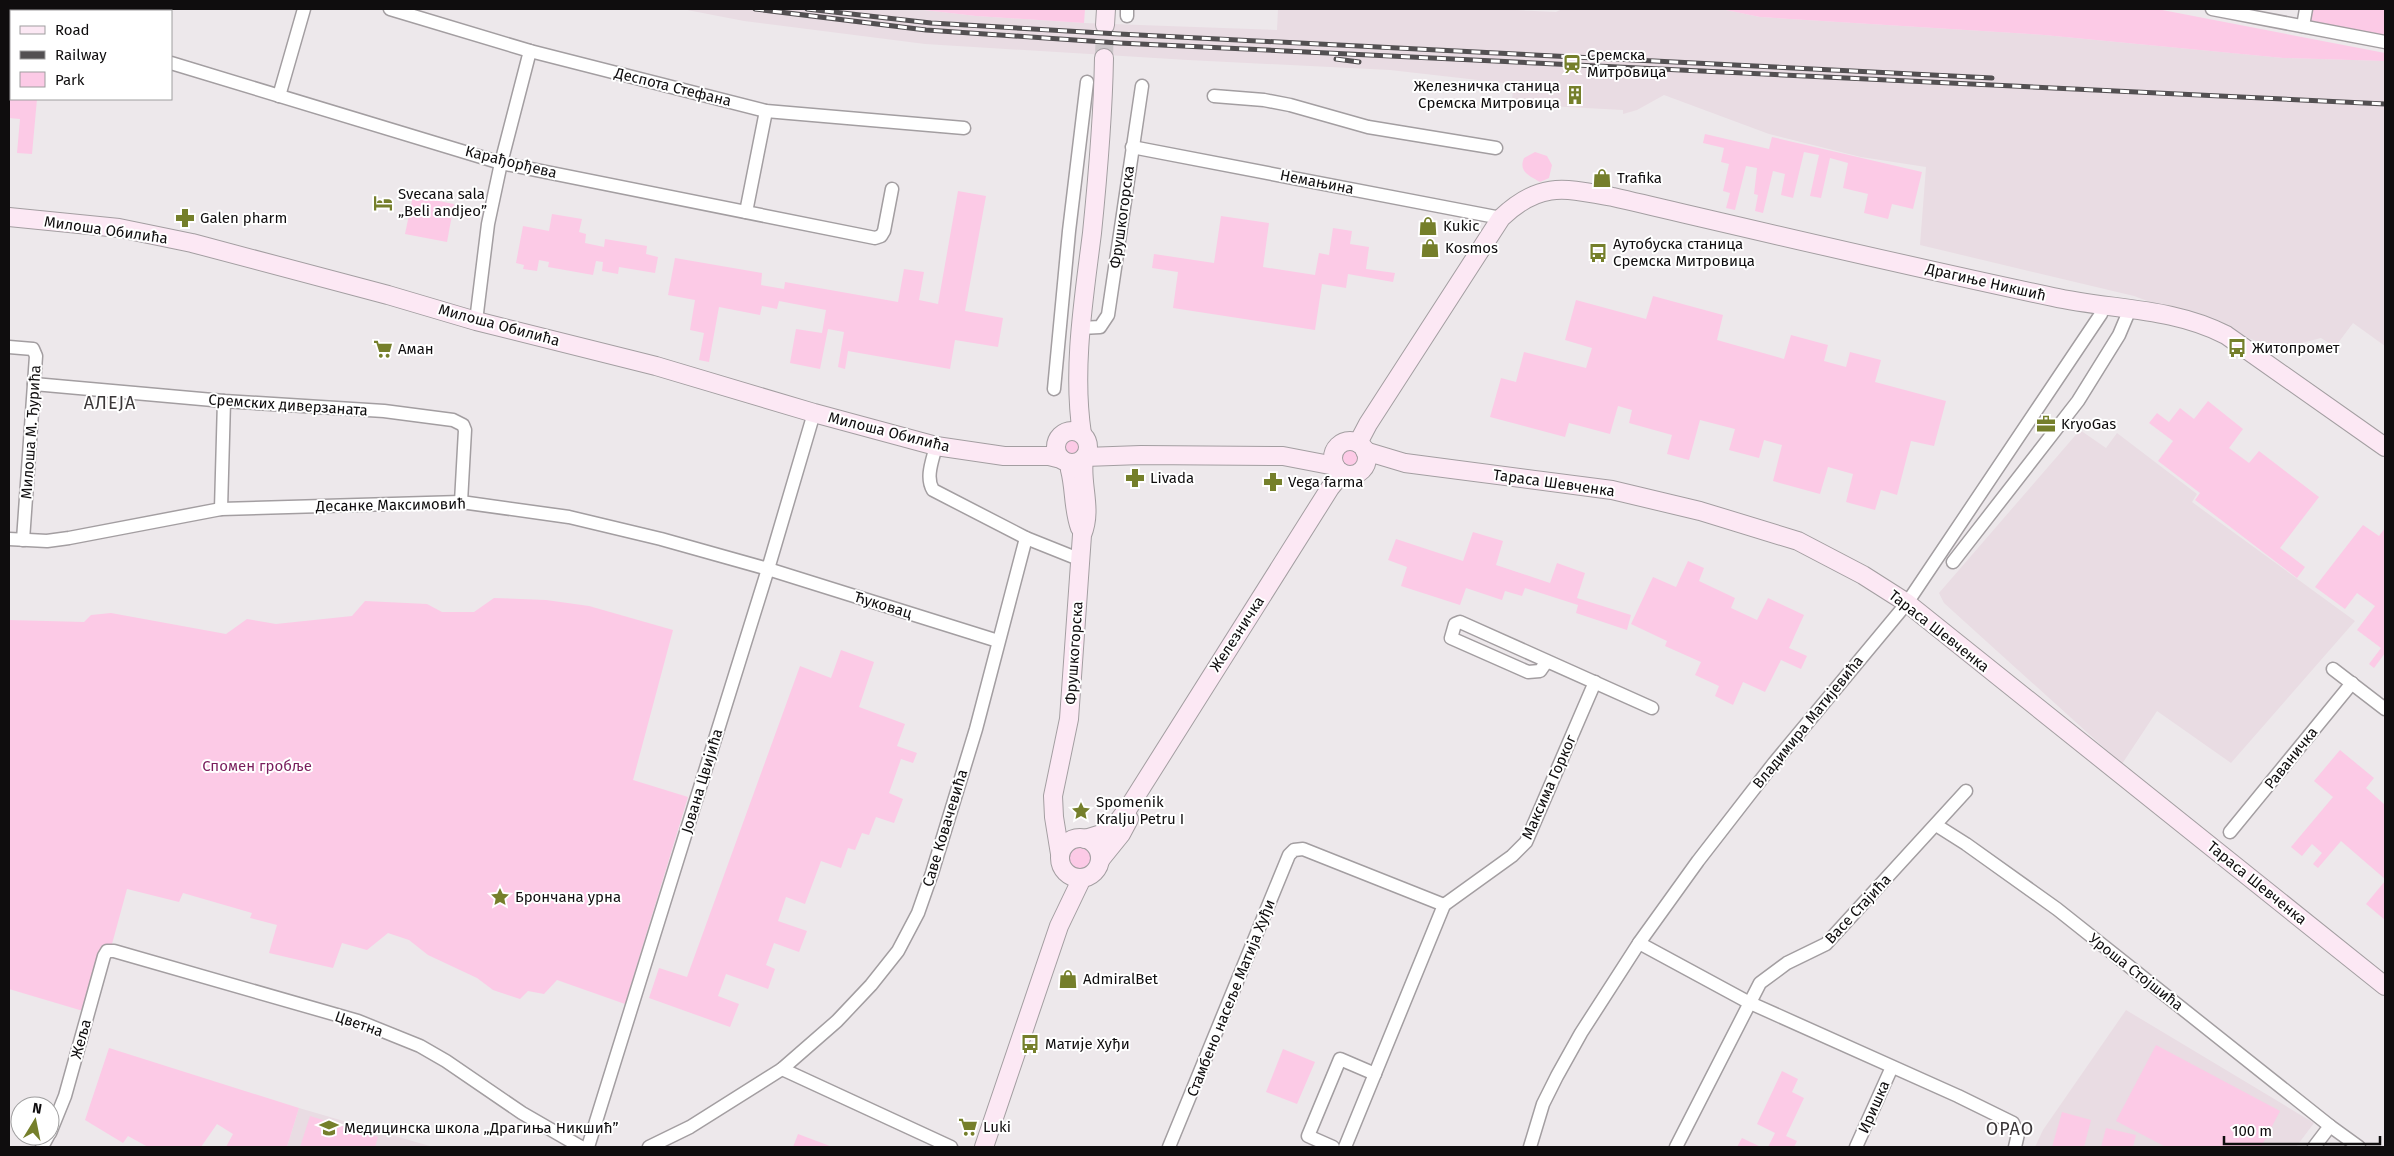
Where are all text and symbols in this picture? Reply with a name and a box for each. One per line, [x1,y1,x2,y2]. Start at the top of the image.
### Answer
legend [10,10,172,100]
text: Road [55,21,90,39]
text: Railway [55,46,107,64]
place label: Сремска Митровица [1587,46,1667,81]
station icon: Сремска Митровица [1561,53,1583,75]
street label: Деспота Стефана [612,64,733,110]
text: Park [55,71,85,89]
place label: Железничка станица Сремска Митровица [1414,77,1560,112]
building icon: Железничка станица Сремска Митровица [1564,84,1586,106]
street label: Карађорђева [463,142,559,182]
street label: Фрушкогорска [1106,164,1138,270]
street label: Немањина [1279,166,1355,198]
shop icon: Trafika [1591,167,1613,189]
place label: Trafika [1617,169,1662,187]
place label: Svecana sala „Beli andjeo” [398,185,487,220]
hotel icon: Svecana sala „Beli andjeo” [372,192,394,214]
pharmacy icon: Galen pharm [174,207,196,229]
place label: Galen pharm [200,209,287,227]
street label: Милоша Обилића [43,212,169,248]
shop icon: Kukic [1417,215,1439,237]
place label: Kukic [1443,217,1480,235]
place label: Аутобуска станица Сремска Митровица [1613,235,1755,270]
shop icon: Kosmos [1419,237,1441,259]
place label: Kosmos [1445,239,1498,257]
bus stop icon: Аутобуска станица Сремска Митровица [1587,242,1609,264]
street label: Драгиње Никшић [1923,259,2048,305]
street label: Милоша Обилића [436,300,562,350]
bus stop icon: Житопромет [2226,337,2248,359]
supermarket icon: Аман [372,338,394,360]
place label: Житопромет [2252,339,2340,357]
place label: Аман [398,340,434,358]
street label: Милоша М. Ђурића [17,364,45,500]
street label: Сремских диверзаната [208,390,368,420]
district label: АЛЕЈА [84,392,136,414]
street label: Милоша Обилића [826,408,952,456]
office icon: KryoGas [2035,413,2057,435]
place label: KryoGas [2061,415,2116,433]
street label: Тараса Шевченка [1492,466,1616,500]
pharmacy icon: Livada [1124,467,1146,489]
place label: Livada [1150,469,1194,487]
pharmacy icon: Vega farma [1262,471,1284,493]
place label: Vega farma [1288,473,1363,491]
street label: Десанке Максимовић [315,495,466,515]
street label: Тараса Шевченка [1885,586,1993,676]
street label: Ћуковац [852,588,914,622]
street label: Железничка [1206,593,1268,675]
street label: Фрушкогорска [1061,601,1087,705]
street label: Владимира Матијевића [1749,652,1867,792]
street label: Раваничка [2261,723,2321,793]
street label: Јована Цвијића [678,726,726,836]
street label: Максима Горког [1518,731,1580,842]
park label: Спомен гробље [202,757,312,775]
street label: Саве Ковачевића [919,767,971,889]
place label: Spomenik Kralju Petru I [1096,793,1184,828]
place icon: Spomenik Kralju Petru I [1070,800,1092,822]
street label: Тараса Шевченка [2204,837,2310,929]
street label: Васе Стајића [1821,871,1895,947]
place icon: Брончана урна [489,886,511,908]
place label: Брончана урна [515,888,621,906]
street label: Стамбено насеље Матија Хуђи [1183,897,1279,1099]
street label: Уроша Стојшића [2085,930,2187,1014]
shop icon: AdmiralBet [1057,968,1079,990]
place label: AdmiralBet [1083,970,1159,988]
street label: Цветна [332,1007,386,1041]
street label: Жеља [67,1017,95,1061]
bus stop icon: Матије Хуђи [1019,1033,1041,1055]
place label: Матије Хуђи [1045,1035,1130,1053]
street label: Иришка [1854,1078,1894,1136]
north arrow [10,1096,60,1146]
text: N [31,1100,43,1118]
scale bar [2224,1114,2380,1146]
supermarket icon: Luki [957,1116,979,1138]
school or university icon: Медицинска школа „Драгиња Никшић” [318,1117,340,1139]
place label: Luki [983,1118,1011,1136]
district label: ОРАО [1986,1118,2034,1140]
place label: Медицинска школа „Драгиња Никшић” [344,1119,619,1137]
text: 100 m [2232,1122,2272,1140]

